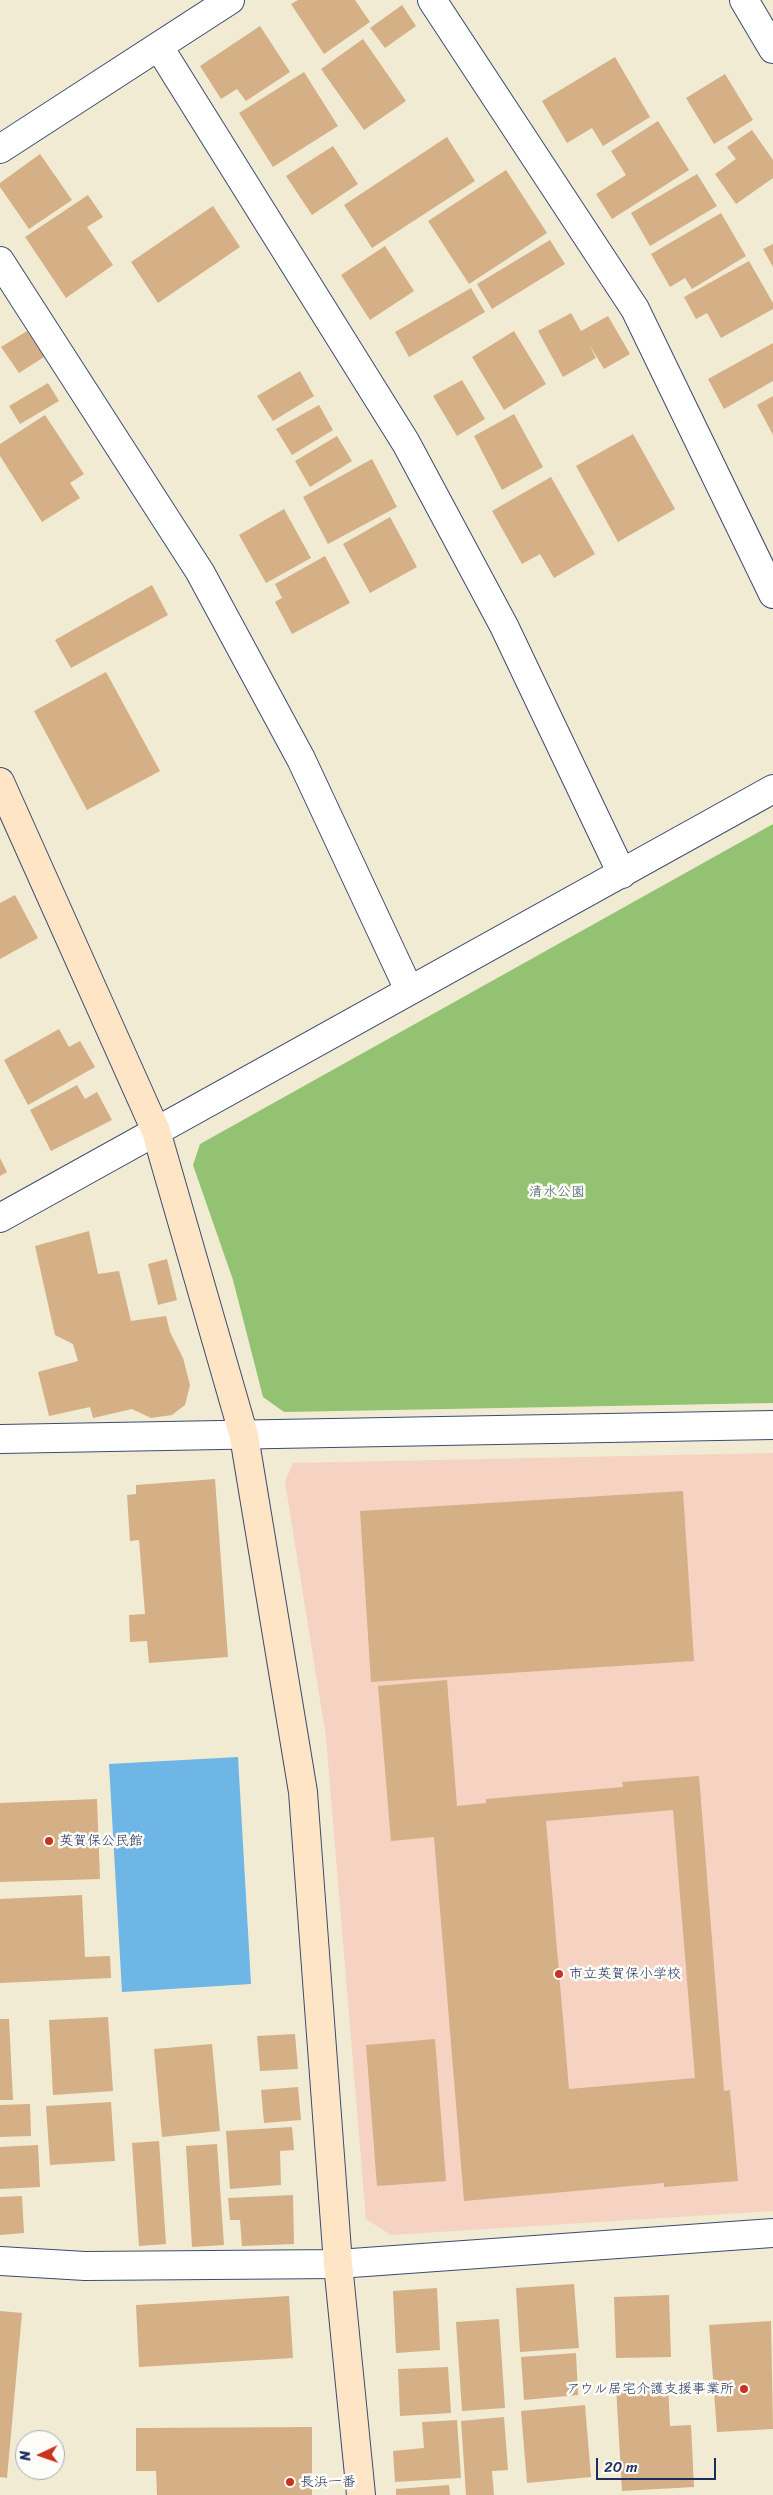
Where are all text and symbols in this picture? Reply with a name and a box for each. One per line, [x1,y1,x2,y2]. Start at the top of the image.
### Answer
park label: 清水公園 [529,1184,585,1200]
place label: 英賀保公民館 [59,1833,143,1849]
marker: 英賀保公民館 [43,1835,55,1847]
place label: 市立英賀保小学校 [569,1966,681,1982]
marker: 市立英賀保小学校 [553,1968,565,1980]
place label: アウル居宅介護支援事業所 [566,2381,734,2397]
marker: アウル居宅介護支援事業所 [738,2383,750,2395]
north arrow [15,2430,65,2480]
scale bar [598,2448,718,2480]
text: N [13,2450,38,2461]
text: 20 m [604,2454,638,2480]
place label: 長浜一番 [300,2474,356,2490]
marker: 長浜一番 [284,2476,296,2488]

